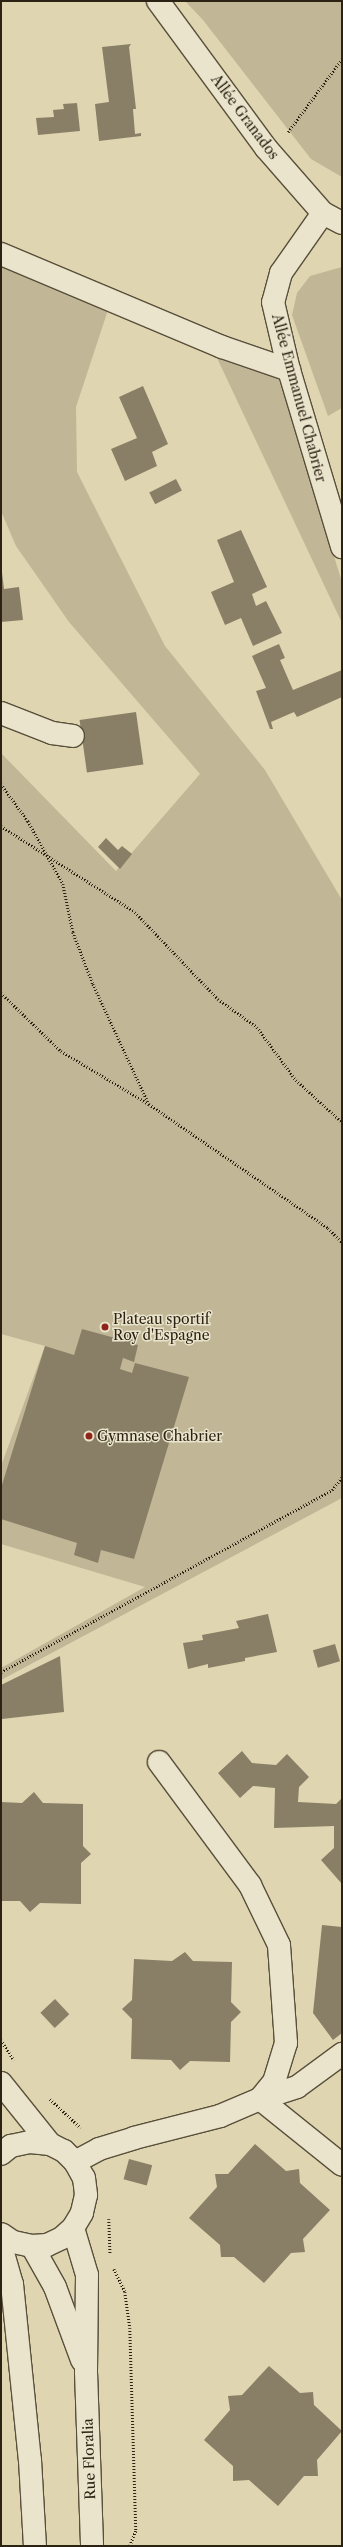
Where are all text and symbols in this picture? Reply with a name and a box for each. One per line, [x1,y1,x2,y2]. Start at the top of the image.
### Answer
street label: Allée Granados [208,71,282,163]
street label: Allée Emmanuel Chabrier [268,312,330,484]
place label: Plateau sportif Roy d'Espagne [113,1311,210,1344]
marker: Plateau sportif Roy d'Espagne [100,1322,110,1332]
place label: Gymnase Chabrier [97,1428,222,1444]
marker: Gymnase Chabrier [84,1431,94,1441]
street label: Rue Floralia [79,2418,99,2500]

